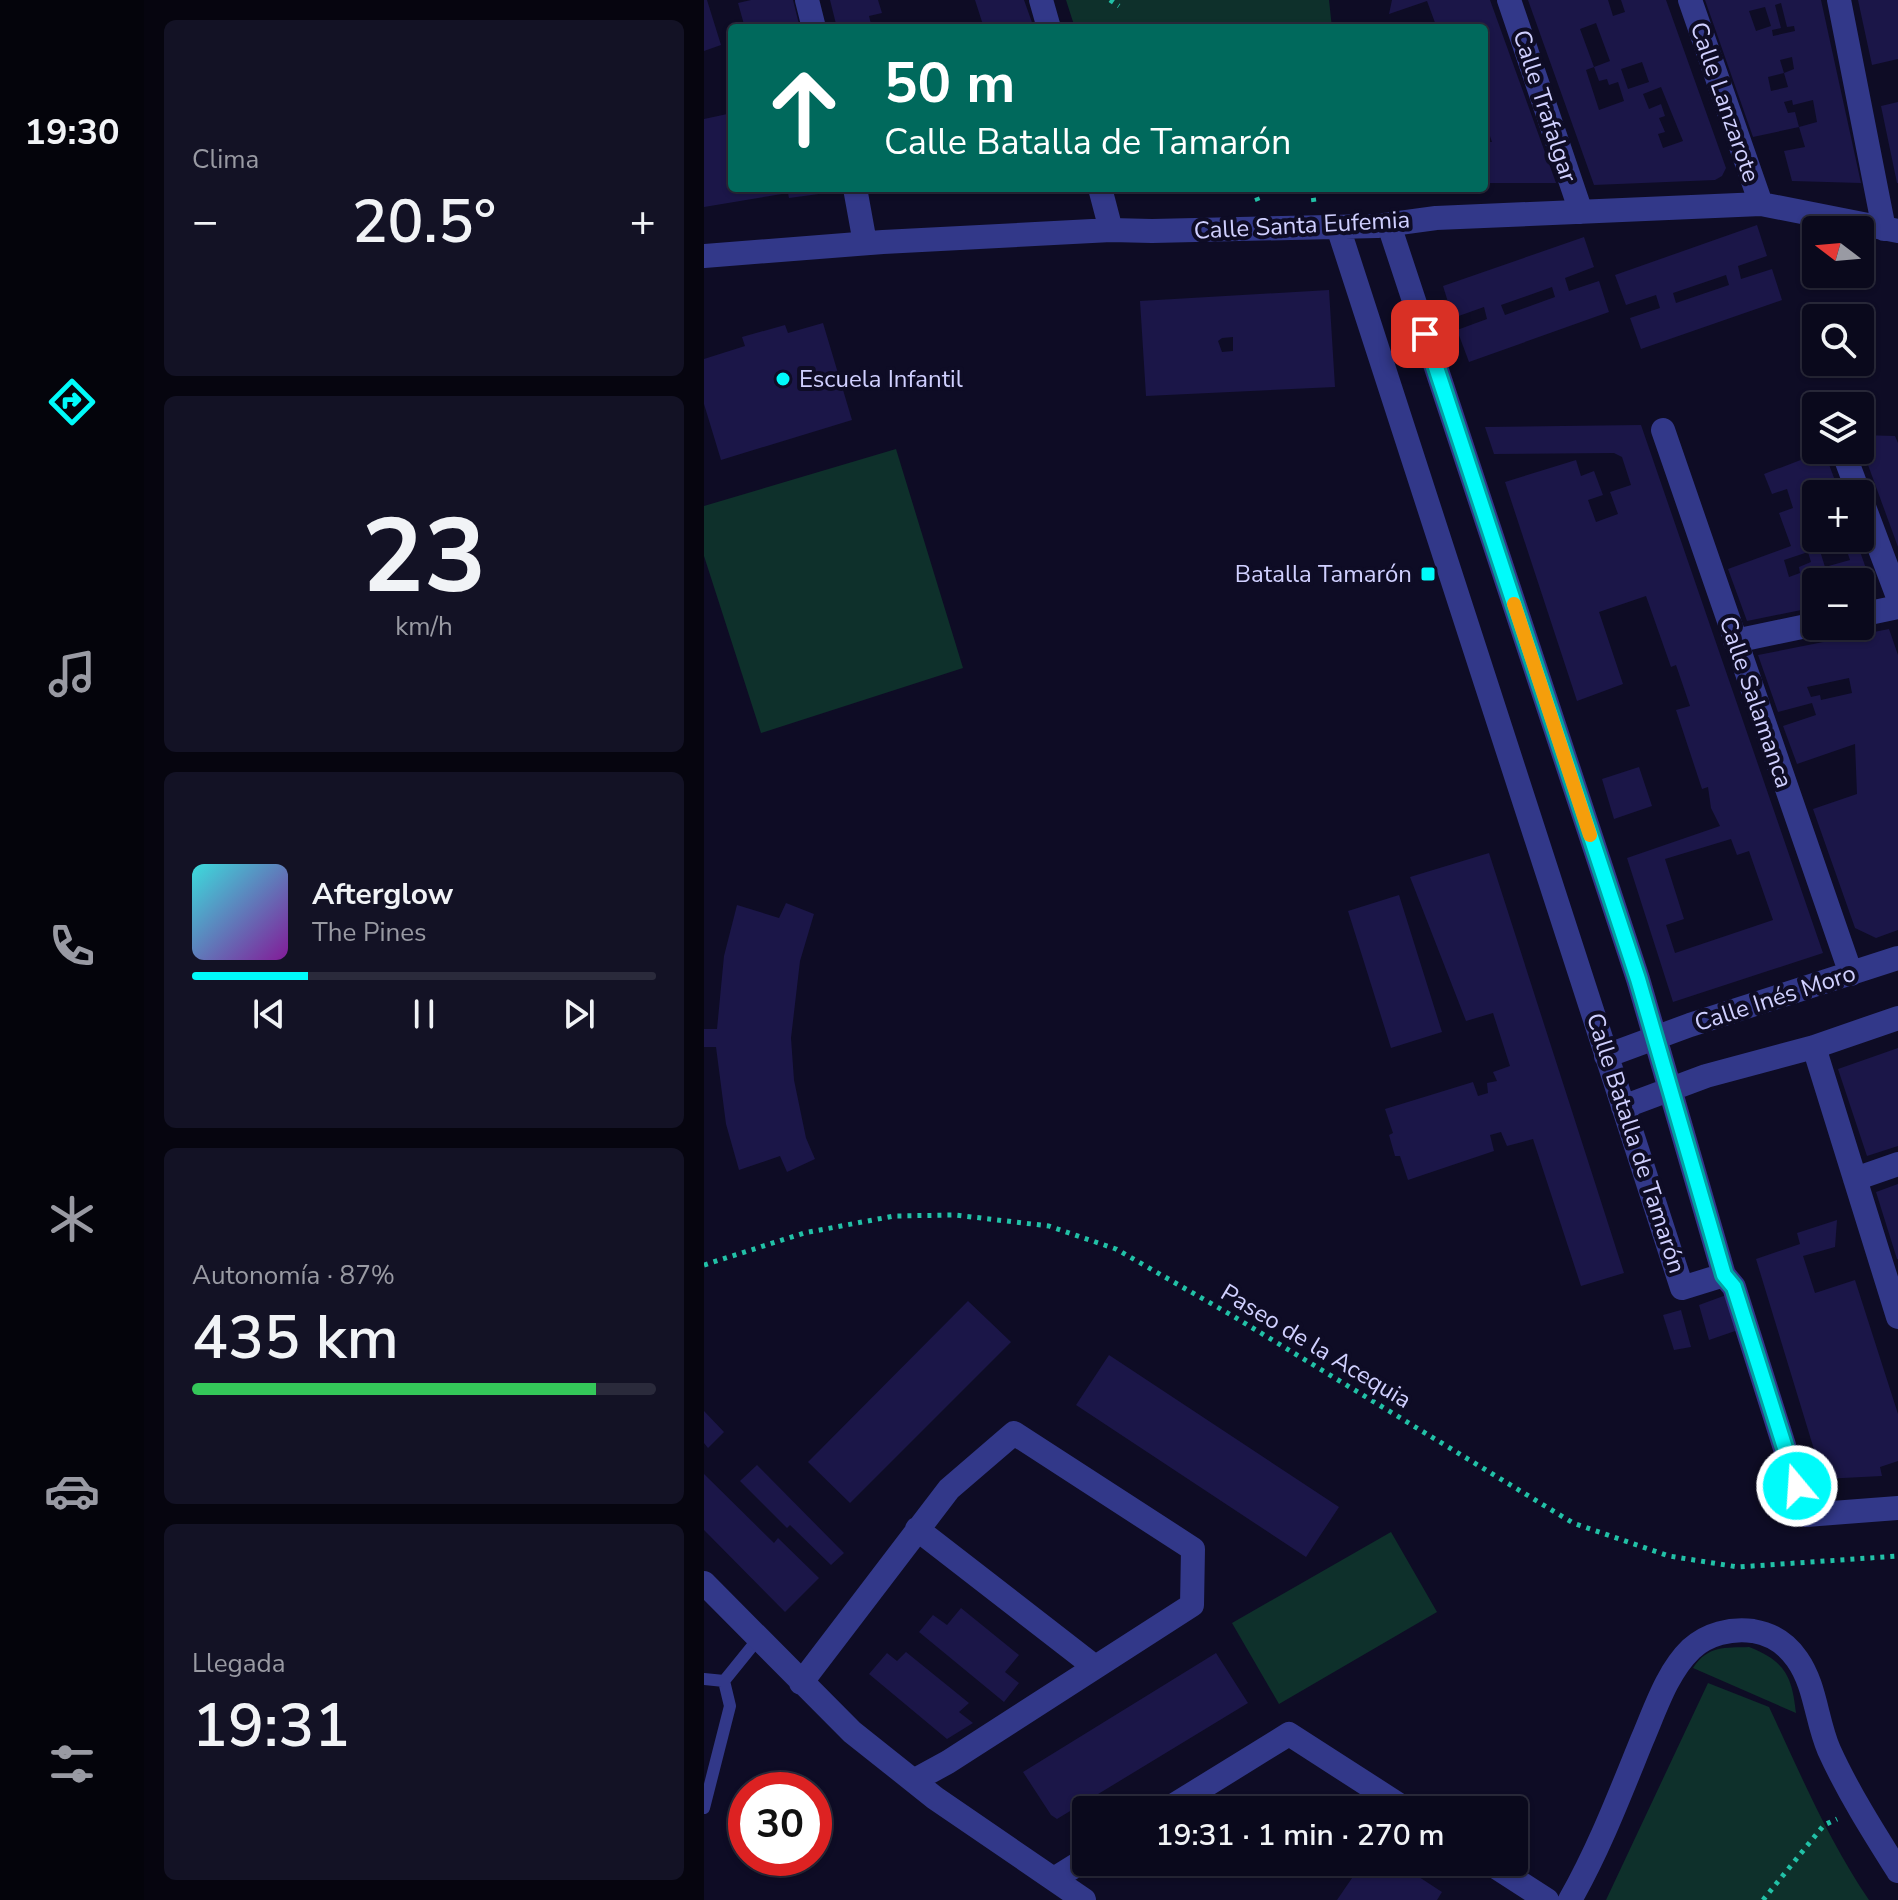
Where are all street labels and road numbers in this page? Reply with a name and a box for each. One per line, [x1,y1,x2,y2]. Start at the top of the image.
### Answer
street label: Calle Lanzarote [1683,18,1767,186]
street label: Calle Trafalgar [1505,26,1585,187]
street label: Calle Santa Eufemia [1193,203,1411,247]
street label: Calle Salamanca [1712,612,1800,792]
street label: Calle Inés Moro [1690,957,1860,1039]
street label: Calle Batalla de Tamarón [1579,1009,1693,1277]
street label: Paseo de la Acequia [1215,1276,1417,1416]

